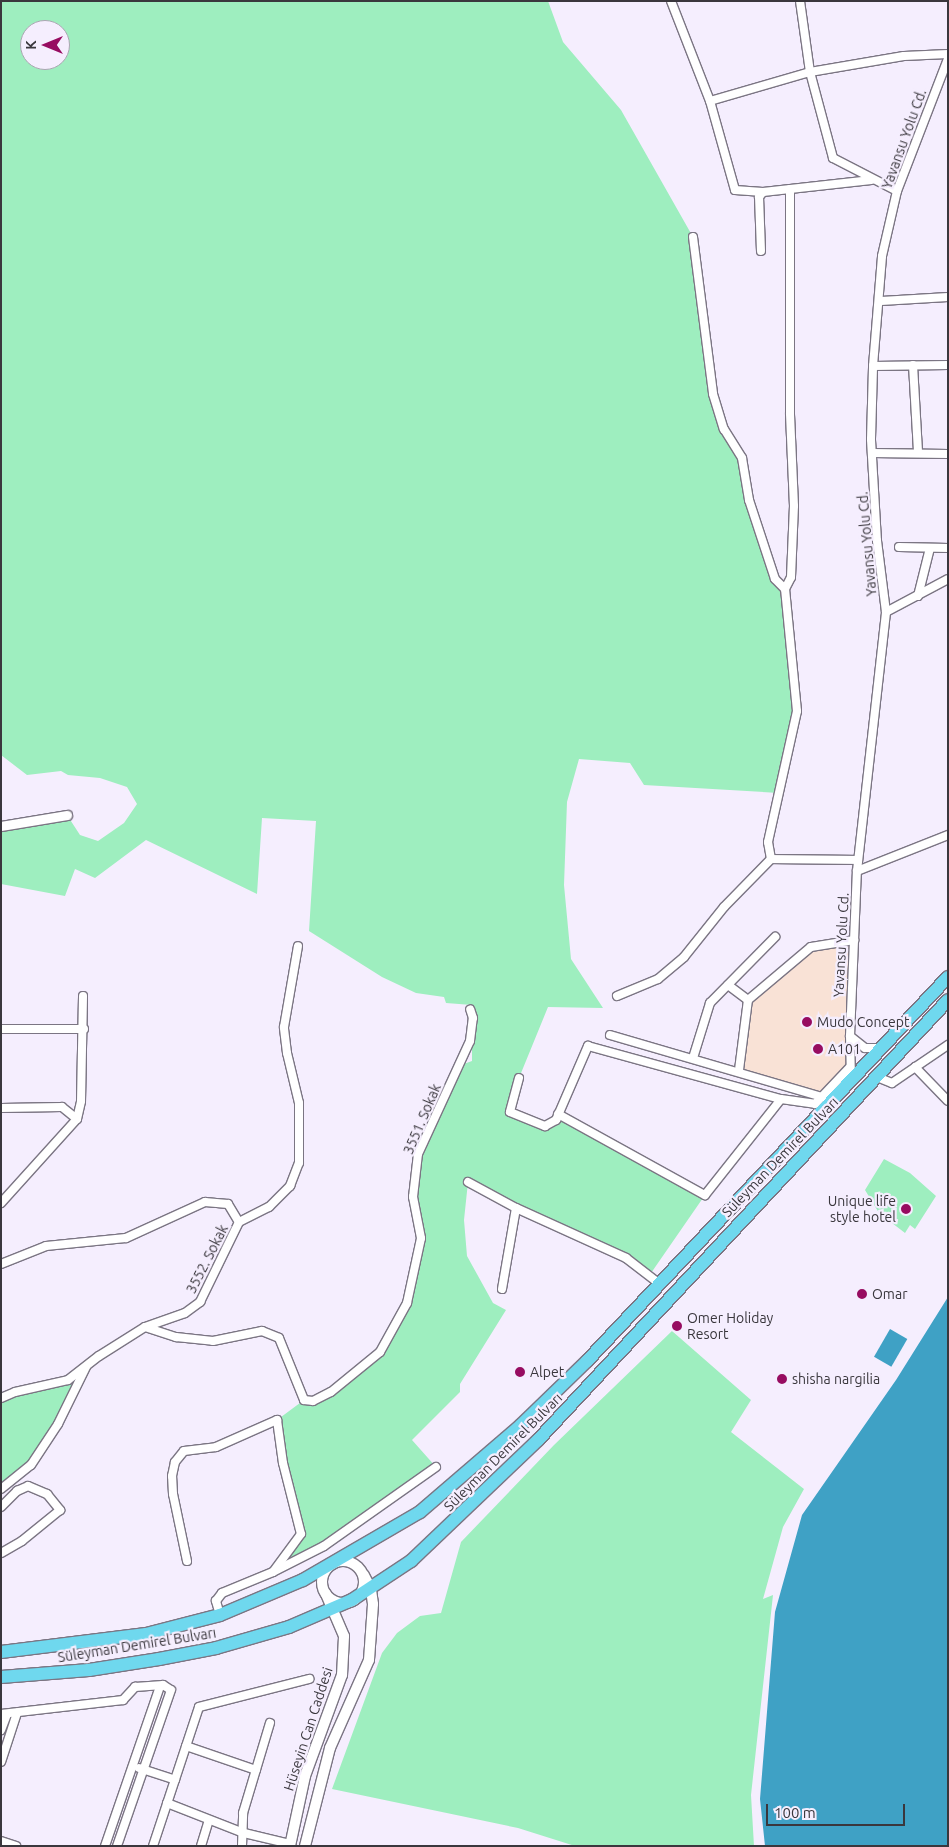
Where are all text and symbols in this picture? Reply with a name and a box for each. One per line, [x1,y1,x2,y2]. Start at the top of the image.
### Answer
north arrow [20,20,70,70]
text: K [23,40,39,50]
street label: Yavansu Yolu Cd. [878,87,930,191]
street label: Yavansu Yolu Cd. [854,491,880,597]
street label: Yavansu Yolu Cd. [830,892,852,998]
place label: Mudo Concept [817,1014,909,1030]
marker: Mudo Concept [801,1016,813,1028]
place label: A101 [828,1041,861,1057]
marker: A101 [812,1043,824,1055]
street label: 3551. Sokak [400,1081,444,1157]
street label: Süleyman Demirel Bulvarı [718,1094,842,1220]
place label: Unique life style hotel [828,1193,896,1226]
marker: Unique life style hotel [900,1203,912,1215]
street label: 3552. Sokak [182,1222,232,1296]
place label: Omar [872,1286,907,1302]
marker: Omar [856,1288,868,1300]
place label: Omer Holiday Resort [687,1310,773,1342]
marker: Omer Holiday Resort [671,1320,683,1332]
place label: Alpet [530,1364,564,1380]
marker: Alpet [514,1366,526,1378]
place label: shisha nargilia [792,1371,880,1387]
marker: shisha nargilia [776,1373,788,1385]
street label: Süleyman Demirel Bulvarı [440,1389,566,1515]
street label: Süleyman Demirel Bulvarı [57,1624,217,1666]
street label: Hüseyin Can Caddesi [280,1665,336,1793]
scale bar [769,1794,908,1826]
text: 100 m [774,1804,816,1821]

